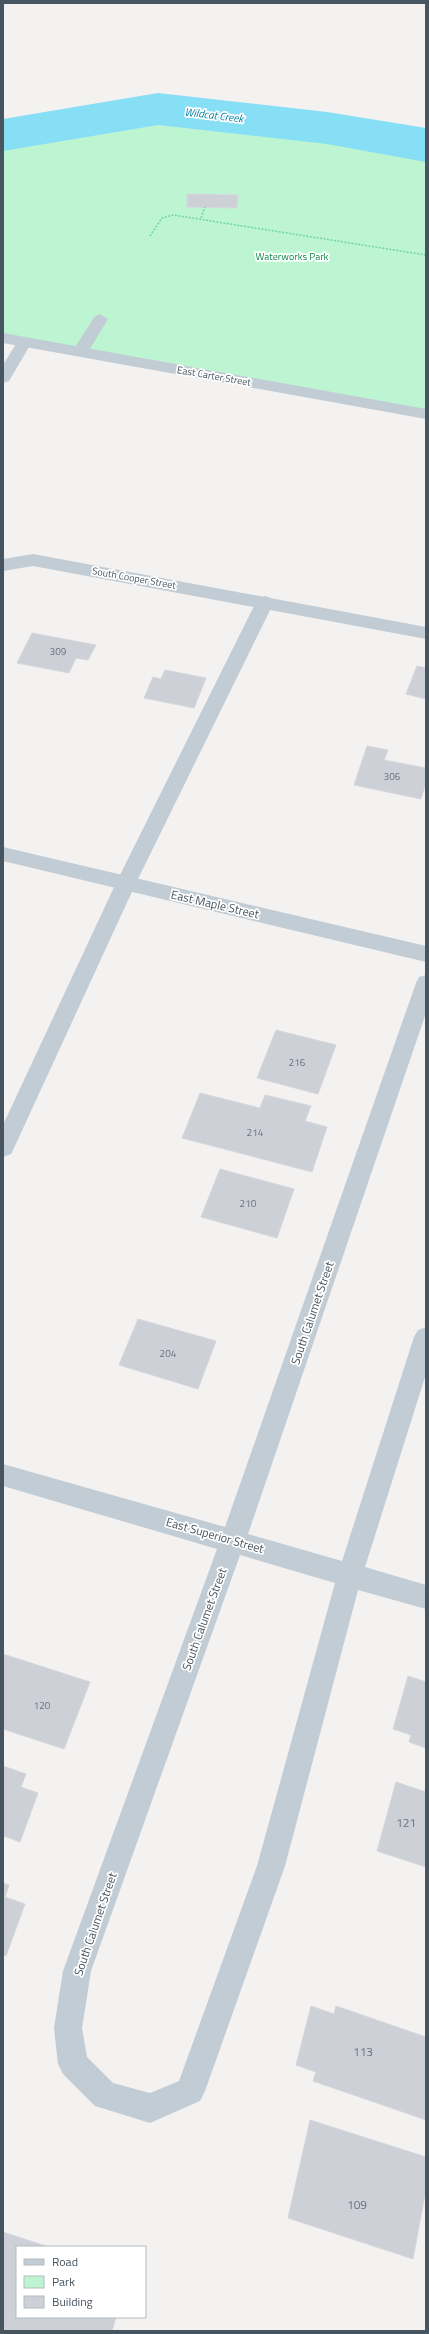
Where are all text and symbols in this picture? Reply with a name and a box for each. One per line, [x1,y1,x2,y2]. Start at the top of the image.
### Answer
water label: Wildcat Creek [184,103,245,127]
park label: Waterworks Park [256,249,329,264]
street label: East Carter Street [176,362,253,390]
street label: South Cooper Street [91,563,178,593]
house number: 309 [50,644,67,659]
house number: 306 [384,769,401,784]
street label: East Maple Street [169,885,262,924]
house number: 216 [289,1055,306,1070]
house number: 214 [247,1125,264,1140]
house number: 210 [240,1196,257,1211]
street label: South Calumet Street [285,1258,339,1367]
house number: 204 [160,1346,177,1361]
street label: East Superior Street [164,1512,267,1558]
street label: South Calumet Street [177,1564,232,1673]
house number: 120 [34,1698,51,1713]
house number: 121 [396,1813,416,1832]
street label: South Calumet Street [68,1869,122,1978]
house number: 113 [353,2042,373,2061]
house number: 109 [347,2195,367,2214]
legend [16,2246,146,2318]
text: Road [52,2252,78,2271]
text: Park [52,2272,75,2291]
text: Building [52,2292,93,2311]

